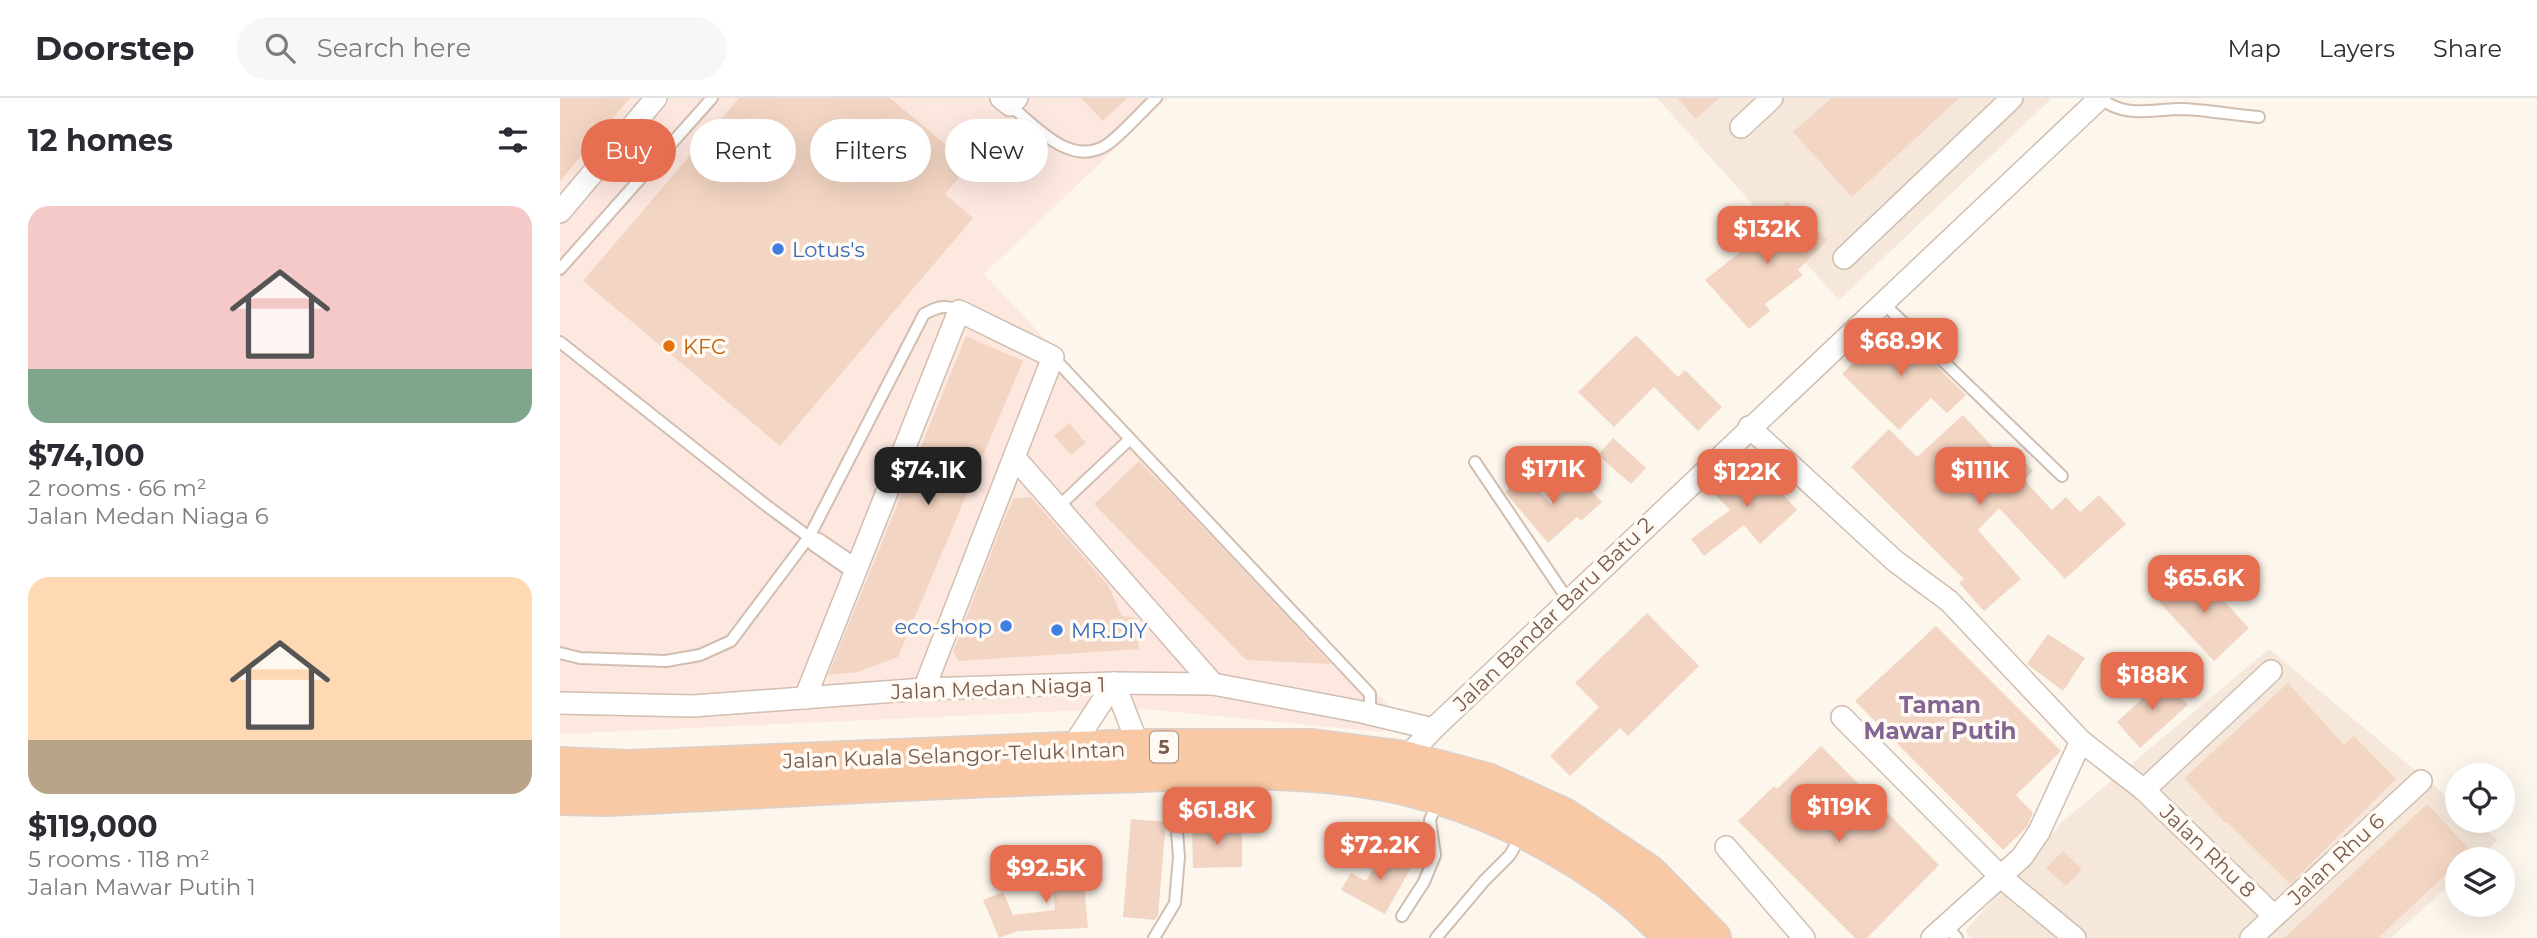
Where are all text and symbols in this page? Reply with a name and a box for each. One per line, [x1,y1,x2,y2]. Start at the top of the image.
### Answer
search box [237,17,727,80]
text: Doorstep [35,28,195,68]
icon: search [261,29,299,67]
text: Search here [317,32,471,64]
text: Map [2227,34,2281,63]
text: Layers [2319,34,2395,63]
text: Share [2433,34,2502,63]
chip: Buy [581,119,676,182]
chip: Rent [690,119,796,182]
chip: Filters [810,119,931,182]
chip: New [945,119,1048,182]
icon: filters [494,121,532,159]
text: 12 homes [28,122,173,159]
pin: $132K [1718,206,1816,266]
text: $132K [1733,215,1801,243]
place label: Lotus's [792,237,865,262]
marker: Lotus's [770,241,786,257]
icon: home [217,251,343,377]
pin: $68.9K [1844,318,1958,378]
text: $68.9K [1860,327,1942,355]
place label: KFC [683,334,726,359]
marker: KFC [661,338,677,354]
text: $74,100 [28,437,145,474]
pin: $171K [1504,446,1602,506]
pin: $74.1K [871,448,985,507]
pin: $111K [1931,448,2029,507]
pin: $122K [1698,450,1796,509]
text: $171K [1521,455,1585,483]
text: $74.1K [890,456,966,484]
text: $111K [1951,456,2009,484]
text: $122K [1713,458,1781,486]
text: 2 rooms · 66 m² [28,474,207,502]
text: Jalan Medan Niaga 6 [28,502,269,530]
street label: Jalan Bandar Baru Batu 2 [1447,512,1658,717]
pin: $65.6K [2147,556,2261,615]
text: $65.6K [2164,564,2244,592]
place label: eco-shop [894,614,992,639]
marker: eco-shop [998,618,1014,634]
place label: MR.DIY [1071,618,1148,643]
icon: home [217,622,343,748]
marker: MR.DIY [1049,622,1065,638]
pin: $188K [2103,652,2201,712]
text: $188K [2117,661,2187,689]
street label: Jalan Medan Niaga 1 [889,672,1106,704]
district label: Taman Mawar Putih [1863,691,2017,745]
road number: 5 [1150,732,1178,762]
street label: Jalan Kuala Selangor-Teluk Intan [781,737,1126,774]
map controls [2445,763,2515,917]
button: locate [2445,763,2515,833]
pin: $119K [1790,784,1888,844]
pin: $61.8K [1160,788,1274,847]
text: $119K [1807,793,1871,821]
text: $61.8K [1179,796,1255,824]
street label: Jalan Rhu 8 [2154,799,2261,903]
text: $119,000 [28,808,158,845]
street label: Jalan Rhu 6 [2282,808,2389,911]
pin: $72.2K [1323,822,1437,882]
text: $72.2K [1340,831,1420,859]
text: 5 rooms · 118 m² [28,845,210,873]
pin: $92.5K [989,846,1103,905]
button: layers [2445,847,2515,917]
text: $92.5K [1006,854,1086,882]
text: Jalan Mawar Putih 1 [28,873,256,901]

